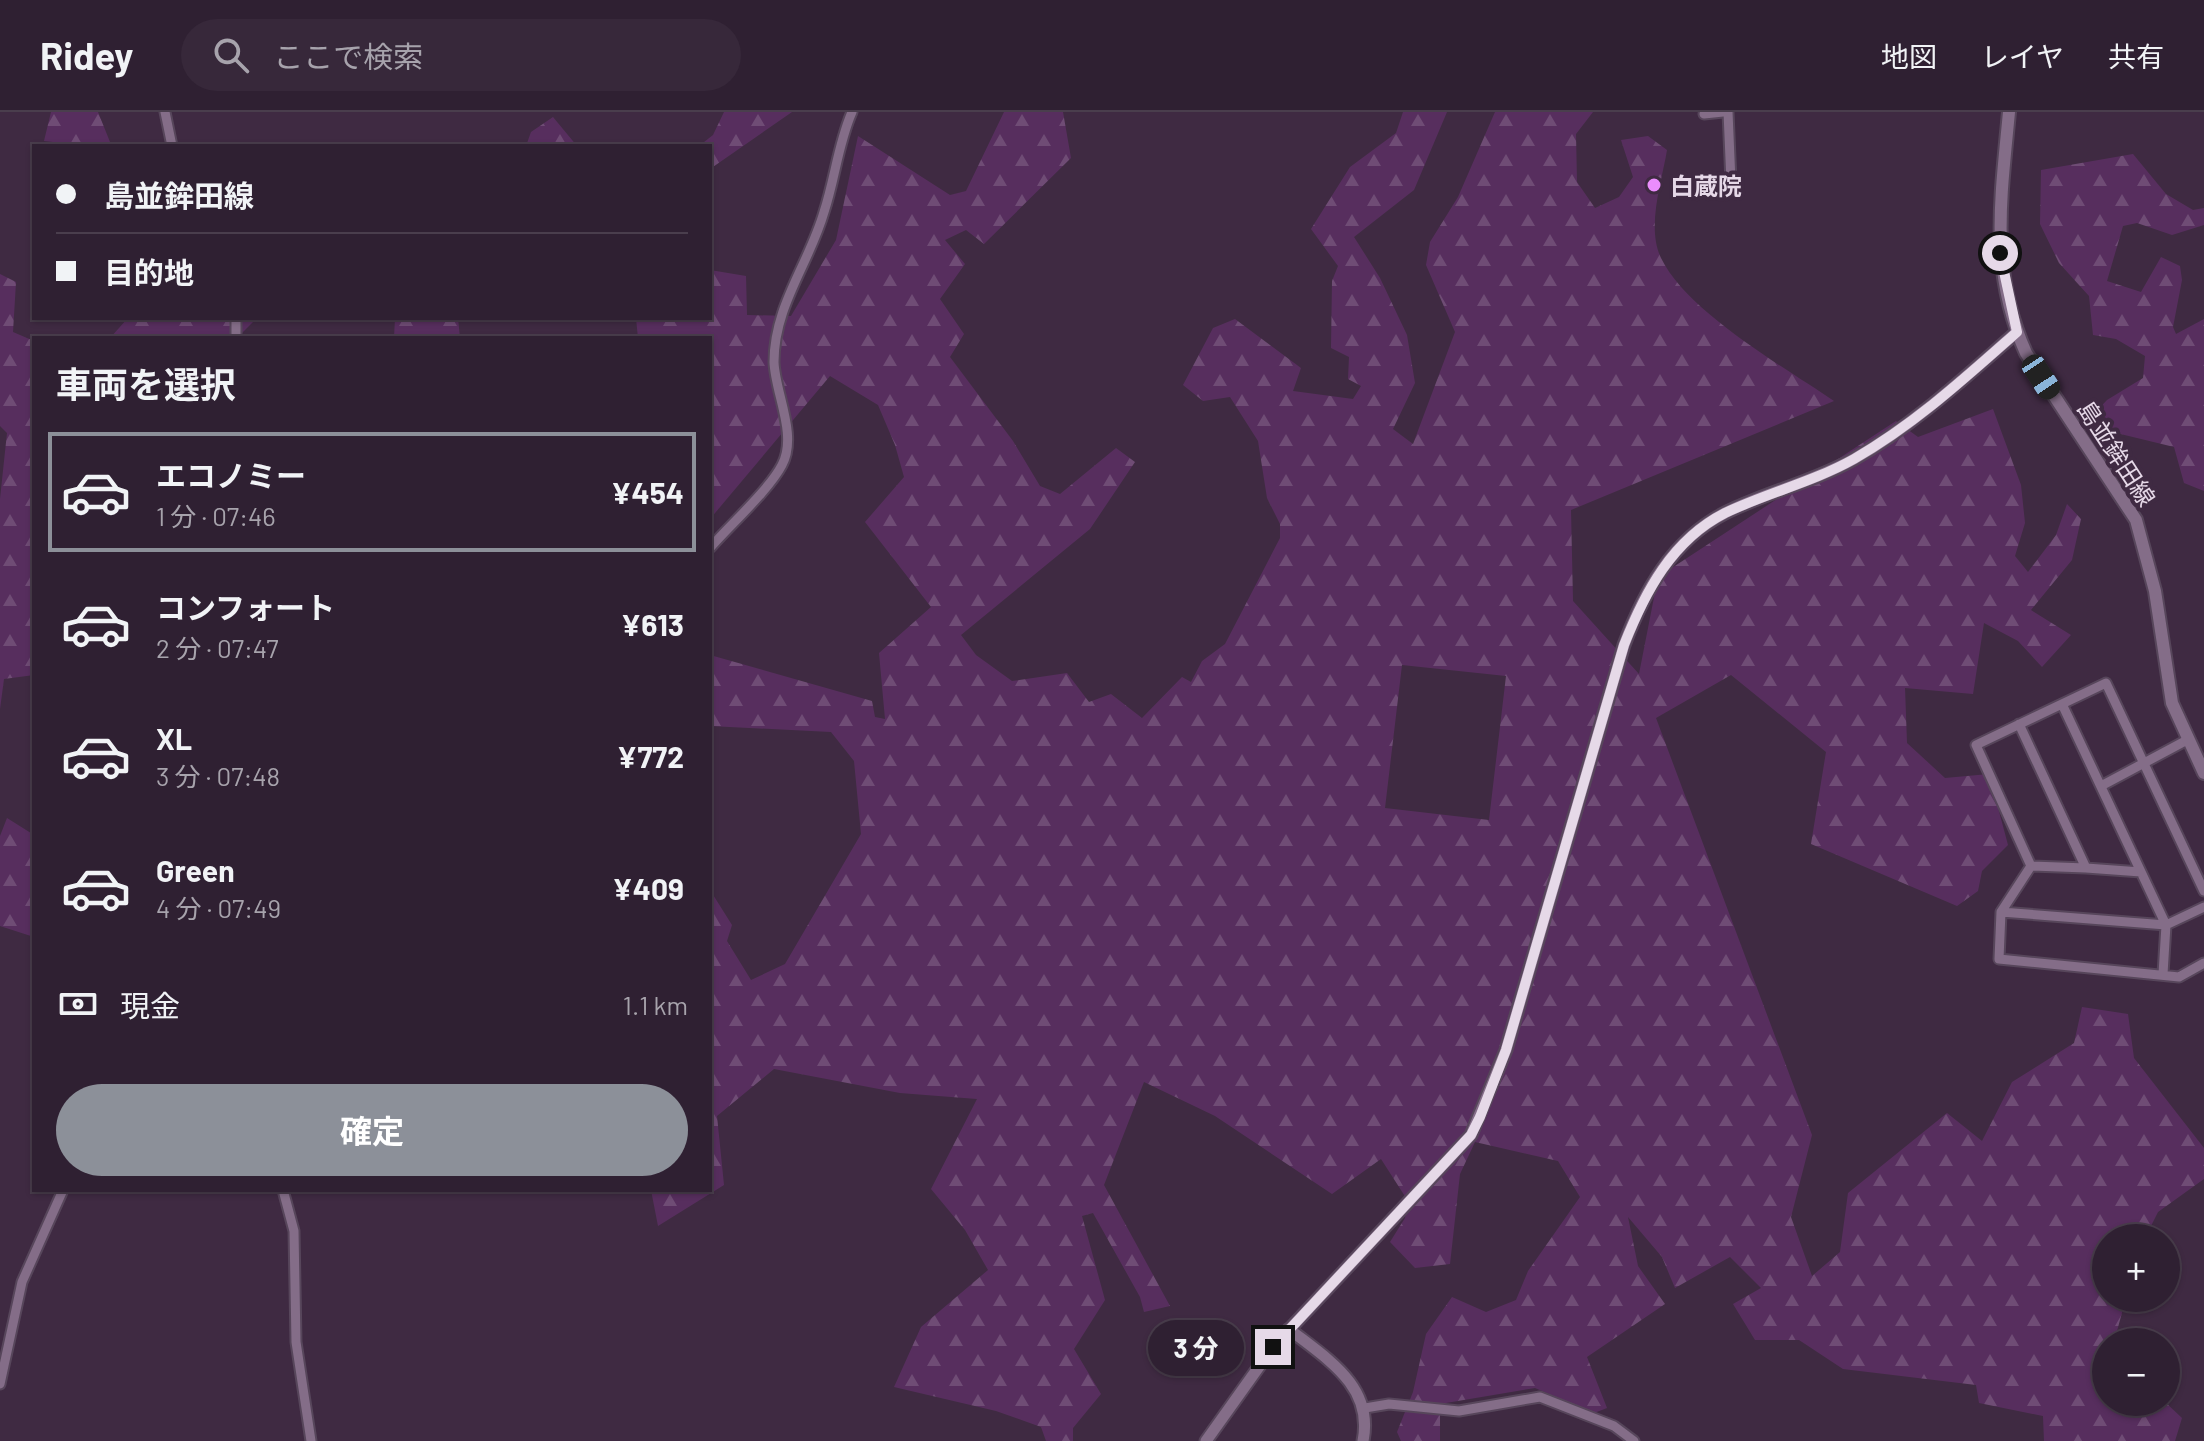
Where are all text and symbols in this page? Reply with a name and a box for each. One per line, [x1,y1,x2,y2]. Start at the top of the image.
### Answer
search box [181,19,741,91]
text: Ridey [40,32,133,78]
icon: search [209,33,253,77]
text: ここで検索 [273,38,423,74]
text: 地図 [1881,39,1937,73]
text: レイヤ [1981,39,2064,73]
text: 共有 [2108,39,2164,73]
place label: 白蔵院 [1670,171,1742,200]
marker: 白蔵院 [1645,176,1663,194]
text: 島並鉾田線 [104,177,254,213]
route start [1982,235,2018,271]
text: 目的地 [104,254,194,290]
car [2018,350,2064,404]
text: 車両を選択 [56,362,236,405]
street label: 島並鉾田線 [2072,395,2162,511]
icon: car [60,456,132,528]
text: エコノミー [156,457,306,493]
text: ¥454 [611,474,684,510]
text: 1 分 · 07:46 [156,500,276,531]
icon: car [60,588,132,660]
text: コンフォート [156,589,335,625]
text: ¥613 [621,606,684,642]
text: 2 分 · 07:47 [156,632,279,663]
icon: car [60,720,132,792]
text: XL [156,720,192,756]
text: ¥772 [617,738,684,774]
text: 3 分 · 07:48 [156,760,280,791]
icon: car [60,852,132,924]
text: Green [156,852,235,888]
text: ¥409 [612,870,684,906]
text: 4 分 · 07:49 [156,892,281,923]
icon: cash [56,982,100,1026]
text: 現金 [120,987,180,1023]
text: 1.1 km [623,989,688,1020]
button: 確定 [56,1084,688,1176]
map controls [2092,1224,2180,1416]
button: + [2092,1224,2180,1312]
callout: 3 分 [1149,1319,1245,1375]
button: − [2092,1328,2180,1416]
route end [1255,1329,1291,1365]
text: 3 分 [1173,1332,1219,1363]

